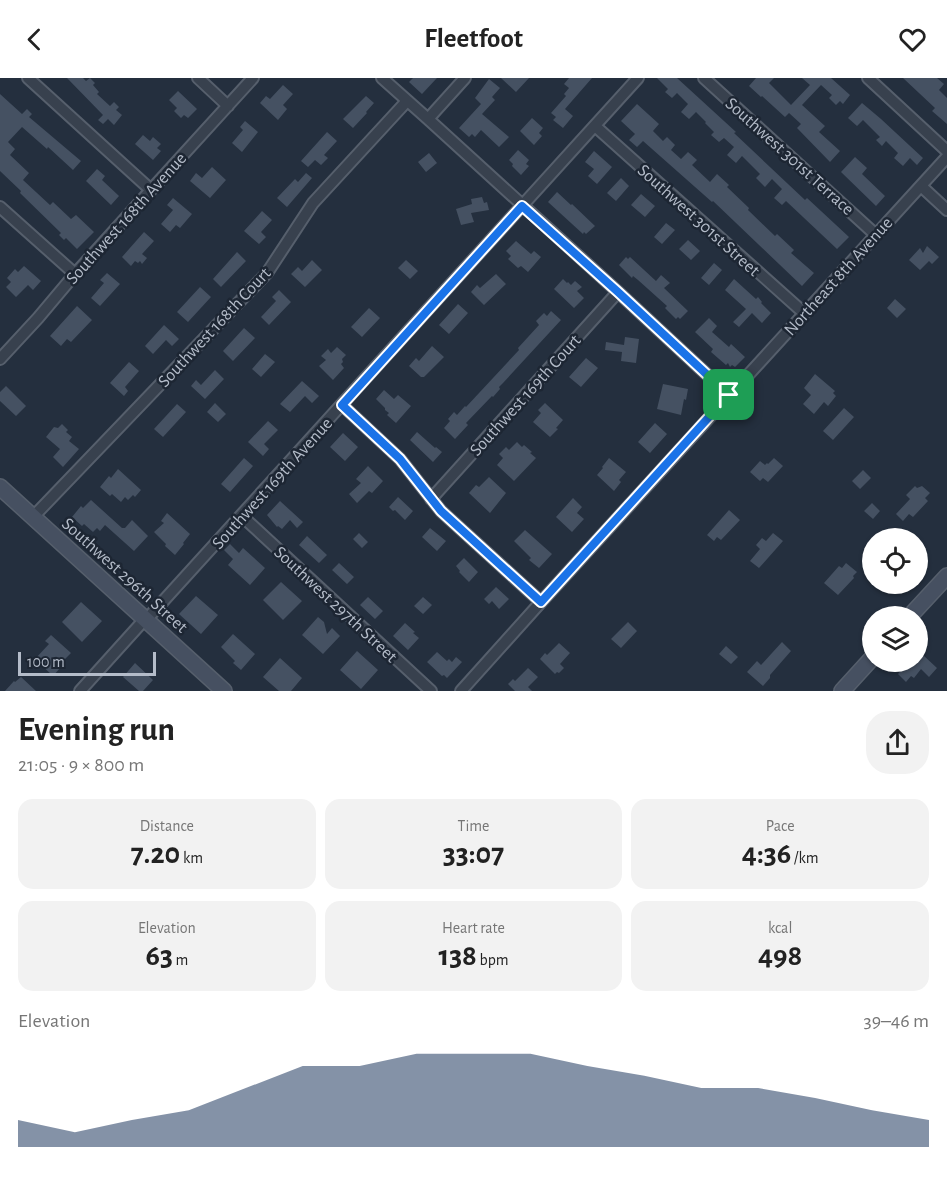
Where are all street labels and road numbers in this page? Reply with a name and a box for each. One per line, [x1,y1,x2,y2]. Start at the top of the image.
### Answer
street label: Southwest 301st Terrace [722,95,857,219]
street label: Southwest 168th Avenue [63,149,190,288]
street label: Southwest 301st Street [634,161,763,280]
street label: Northeast 8th Avenue [781,214,896,339]
street label: Southwest 168th Court [155,264,275,391]
street label: Southwest 169th Court [467,331,585,460]
street label: Southwest 169th Avenue [209,414,336,553]
street label: Southwest 296th Street [58,515,191,637]
street label: Southwest 297th Street [270,543,401,666]

